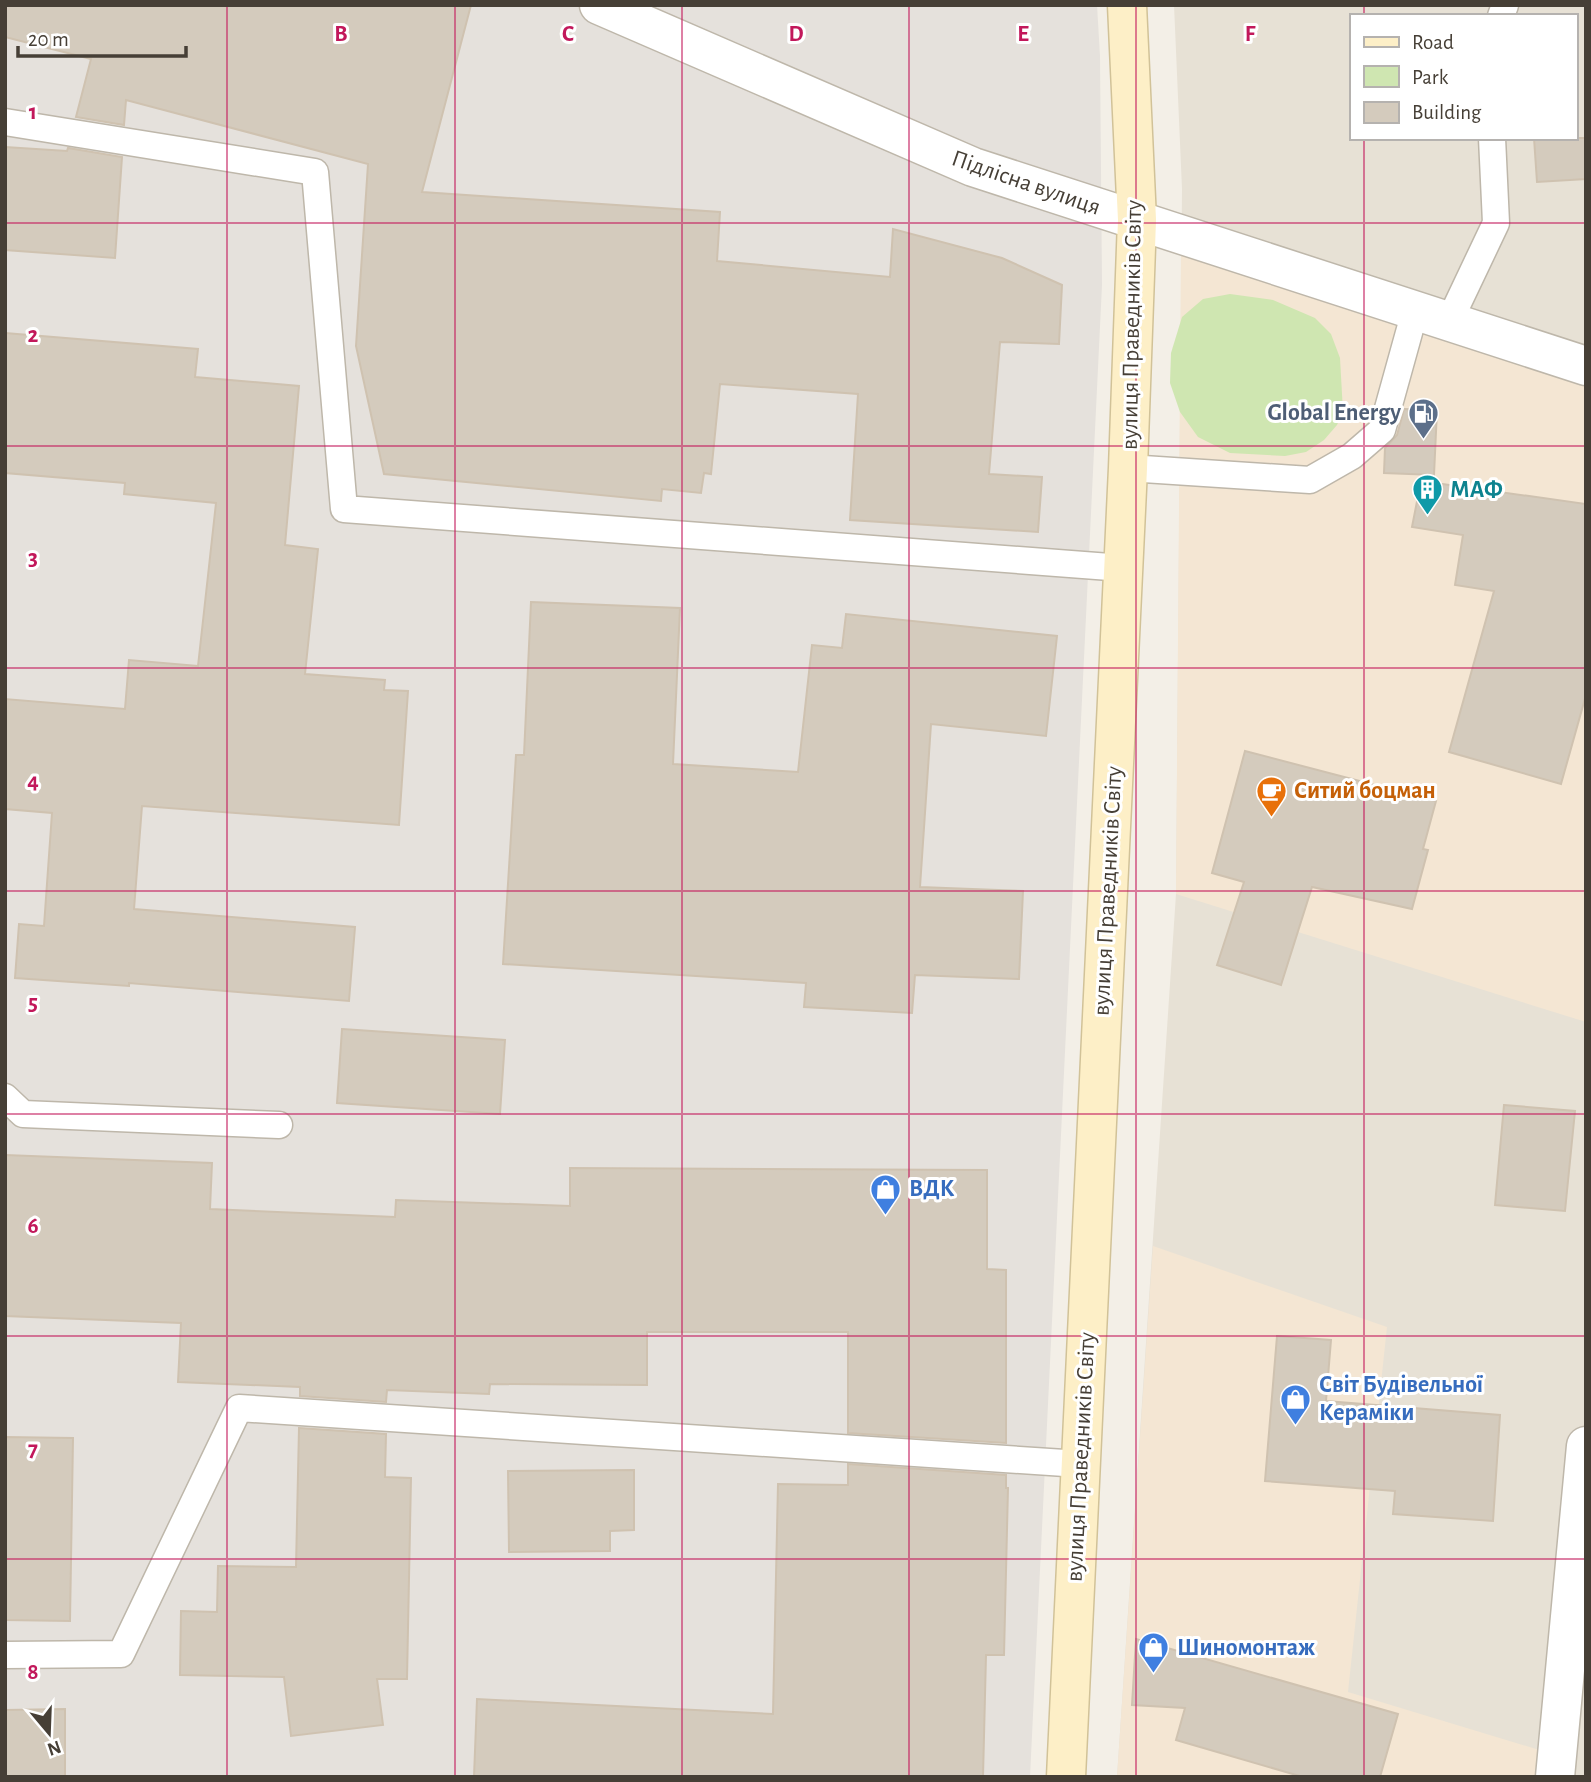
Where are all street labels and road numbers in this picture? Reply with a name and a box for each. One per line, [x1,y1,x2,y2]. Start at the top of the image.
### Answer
street label: Підлісна вулиця [948,146,1104,220]
street label: вулиця Праведників Світу [1118,199,1146,450]
street label: вулиця Праведників Світу [1089,765,1127,1017]
street label: вулиця Праведників Світу [1062,1331,1100,1583]

